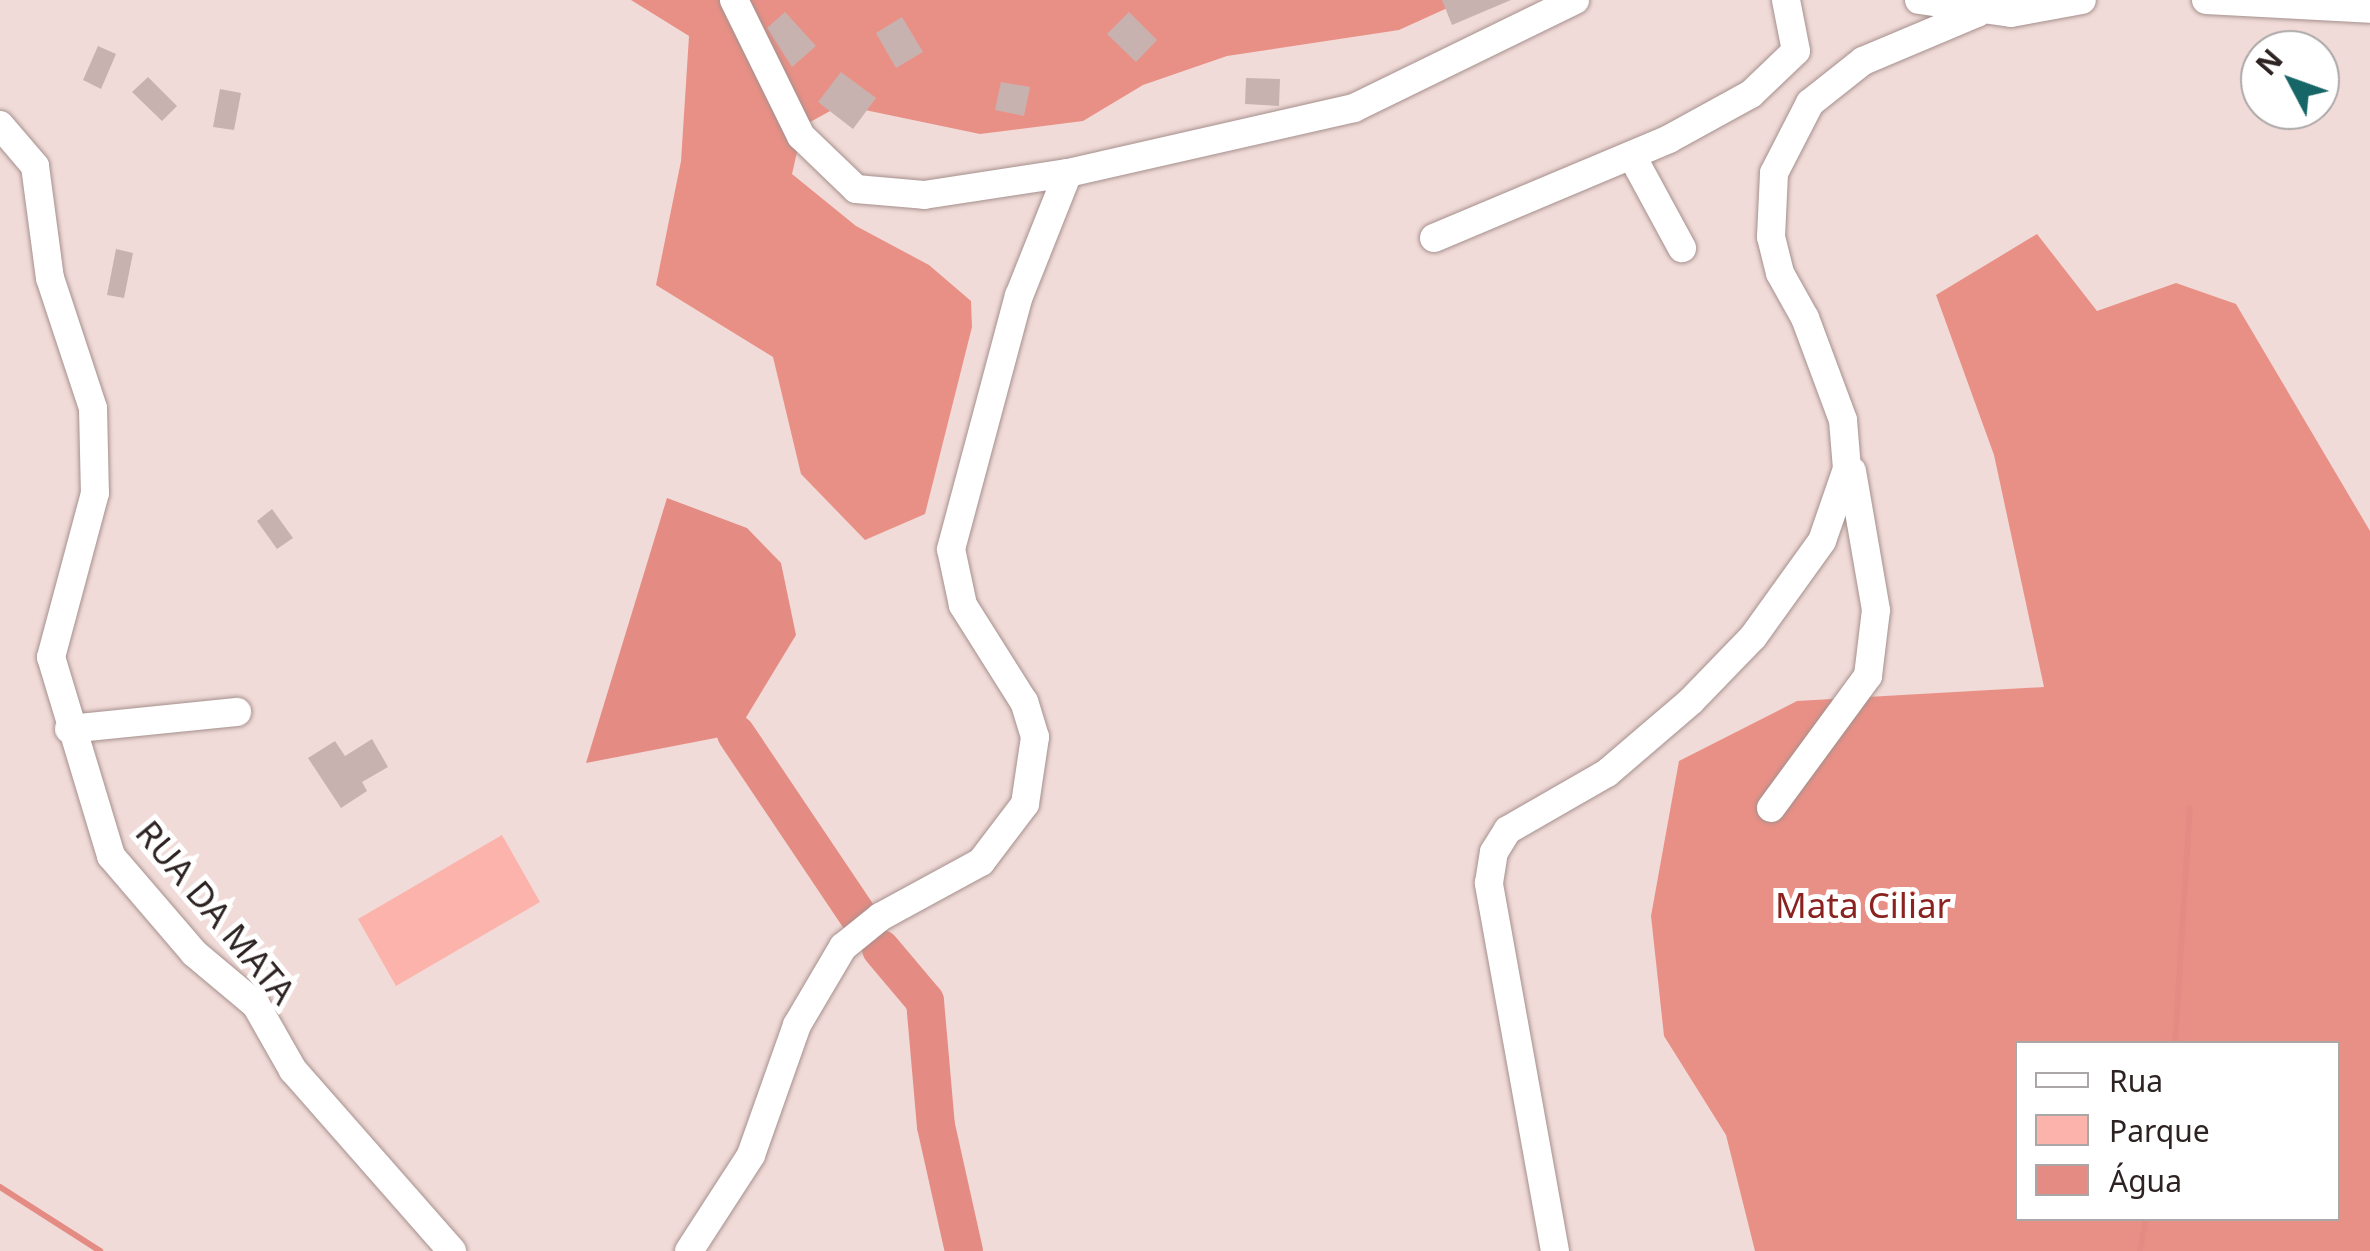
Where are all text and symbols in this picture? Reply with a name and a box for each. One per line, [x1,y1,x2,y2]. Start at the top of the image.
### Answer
north arrow [2240,30,2340,130]
text: N [2247,41,2291,83]
street label: RUA DA MATA [127,812,305,1012]
park label: Mata Ciliar [1775,884,1951,926]
legend [2015,1041,2340,1221]
text: Rua [2109,1060,2163,1101]
text: Parque [2109,1110,2210,1151]
text: Água [2109,1160,2182,1201]

